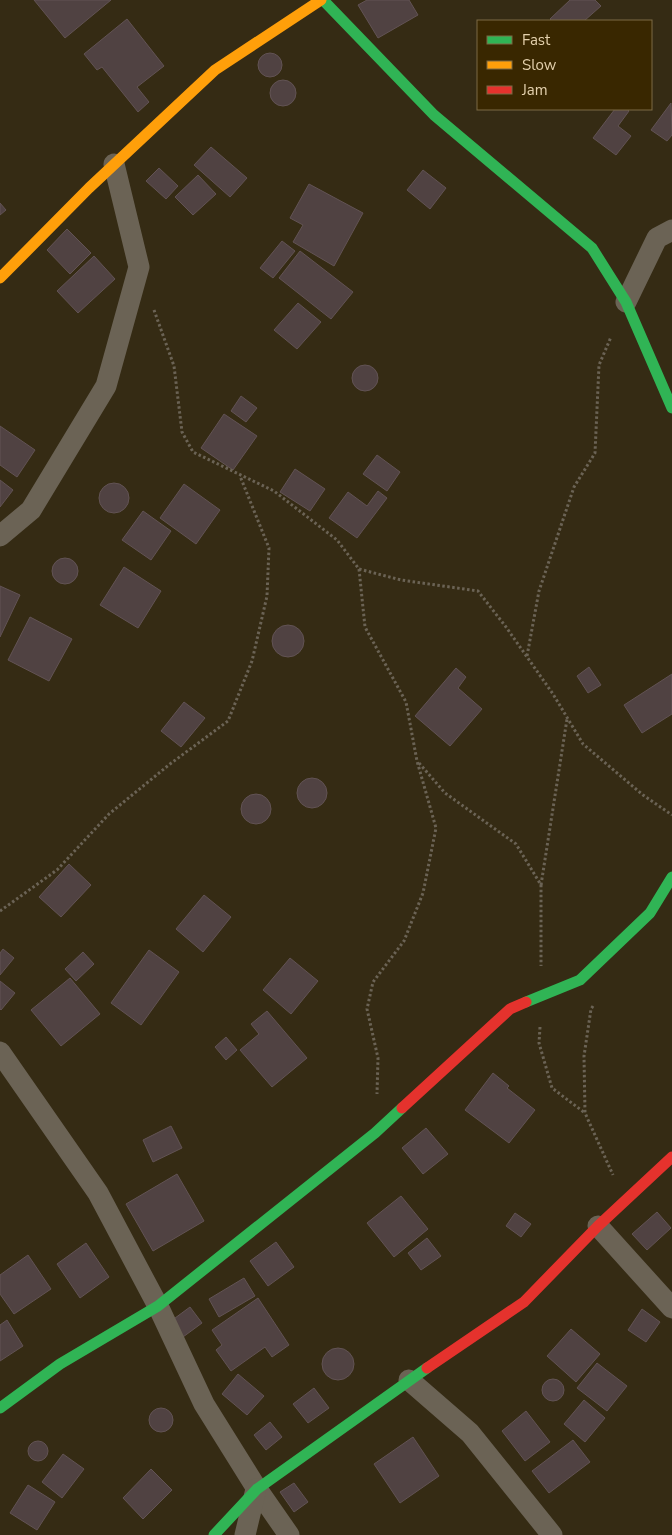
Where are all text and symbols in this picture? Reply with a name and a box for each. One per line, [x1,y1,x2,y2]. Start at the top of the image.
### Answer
legend [477,20,652,110]
text: Fast [522,30,551,50]
text: Slow [522,55,557,75]
text: Jam [521,80,548,100]

